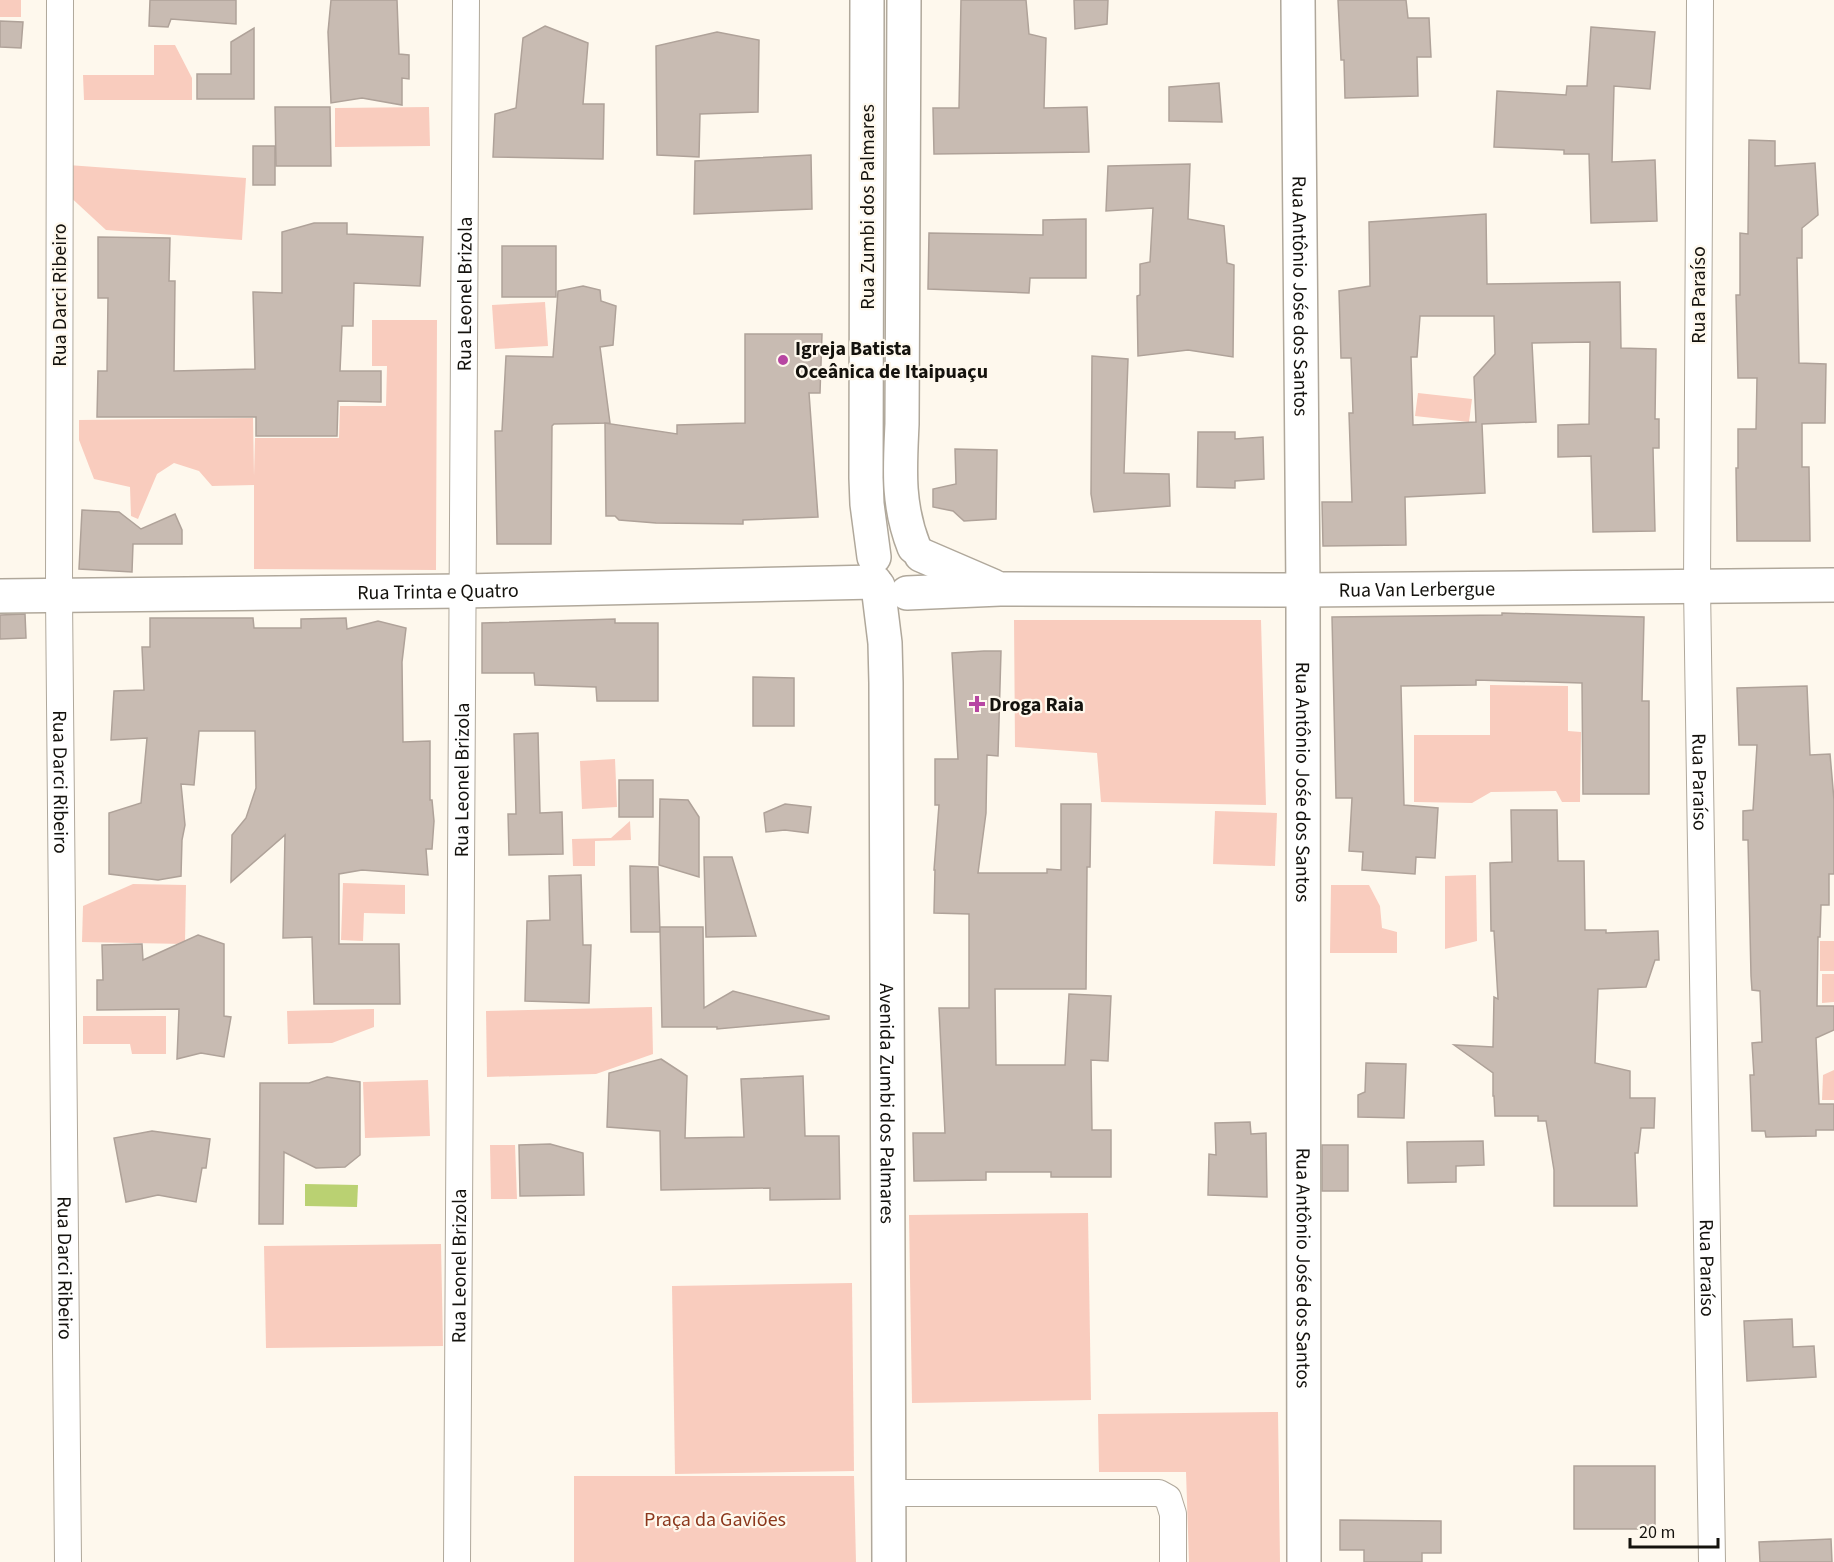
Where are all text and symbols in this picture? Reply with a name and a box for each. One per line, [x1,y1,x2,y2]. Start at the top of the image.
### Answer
street label: Rua Zumbi dos Palmares [854,104,882,310]
street label: Rua Antônio Jośe dos Santos [1284,176,1315,416]
street label: Rua Leonel Brizola [451,217,480,371]
street label: Rua Darci Ribeiro [46,223,74,367]
street label: Rua Paraíso [1685,246,1713,344]
place label: Igreja Batista Oceânica de Itaipuaçu [795,335,988,386]
marker: Igreja Batista Oceânica de Itaipuaçu [776,353,790,367]
street label: Rua Van Lerbergue [1339,575,1495,605]
street label: Rua Trinta e Quatro [357,577,519,607]
street label: Rua Antônio Jośe dos Santos [1288,662,1316,902]
place label: Droga Raia [989,691,1084,719]
marker: Droga Raia [970,697,984,711]
street label: Rua Leonel Brizola [448,703,477,857]
street label: Rua Darci Ribeiro [45,710,74,854]
street label: Rua Paraíso [1684,733,1714,831]
street label: Avenida Zumbi dos Palmares [872,983,901,1224]
street label: Rua Antônio Jośe dos Santos [1289,1148,1317,1388]
street label: Rua Leonel Brizola [445,1189,474,1343]
street label: Rua Darci Ribeiro [50,1196,79,1340]
street label: Rua Paraíso [1692,1219,1721,1317]
park label: Praça da Gaviões [644,1506,786,1534]
scale bar [1630,1511,1718,1549]
text: 20 m [1639,1520,1675,1545]

